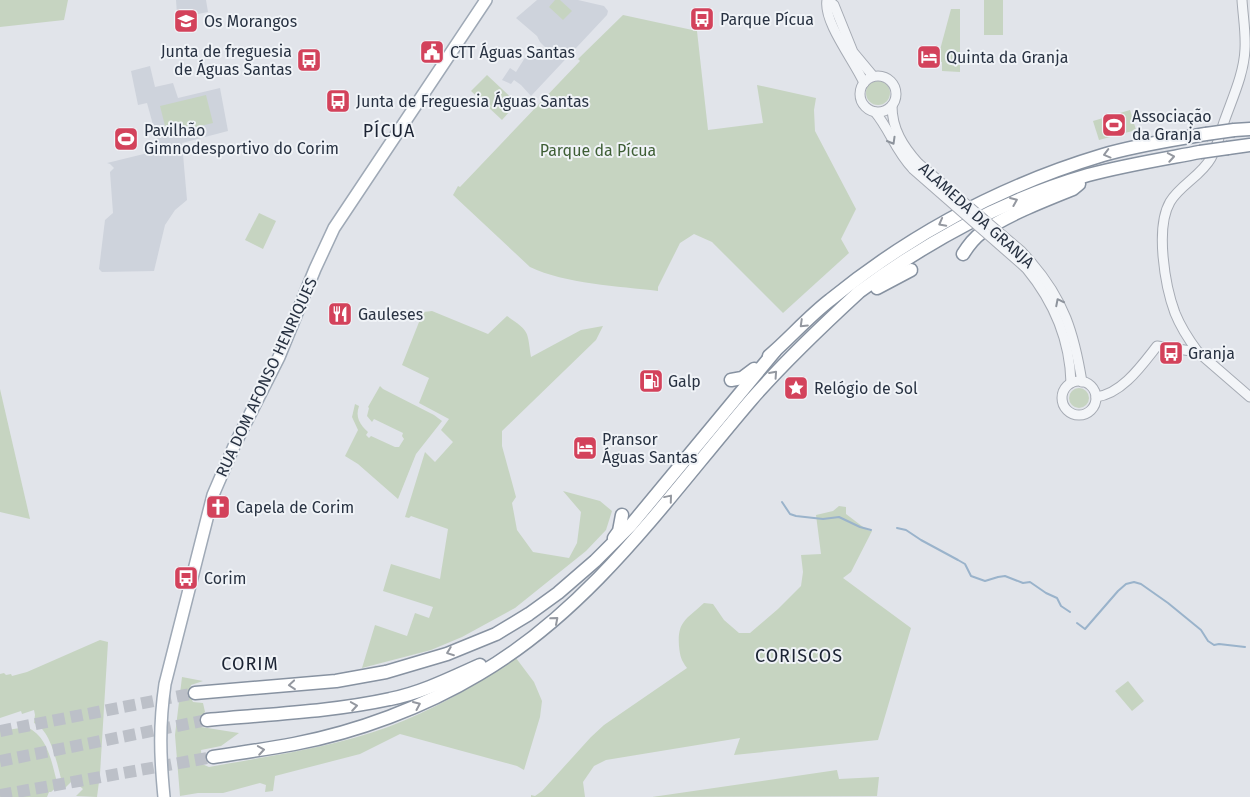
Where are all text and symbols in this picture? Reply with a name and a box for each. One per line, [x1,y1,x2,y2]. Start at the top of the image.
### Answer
bus stop icon: Parque Pícua [689,6,715,32]
school or university icon: Os Morangos [173,8,199,34]
place label: Parque Pícua [720,10,814,29]
place label: Os Morangos [204,12,297,31]
public building icon: CTT Águas Santas [419,39,445,65]
place label: Junta de freguesia de Águas Santas [161,42,292,79]
place label: CTT Águas Santas [450,42,575,62]
hotel icon: Quinta da Granja [916,44,942,70]
bus stop icon: Junta de freguesia de Águas Santas [296,47,322,73]
place label: Quinta da Granja [946,48,1068,67]
bus stop icon: Junta de Freguesia Águas Santas [325,88,351,114]
place label: Junta de Freguesia Águas Santas [356,91,589,111]
place label: Associação da Granja [1132,107,1212,144]
sports icon: Associação da Granja [1101,112,1127,138]
district label: PÍCUA [363,119,415,142]
place label: Pavilhão Gimnodesportivo do Corim [144,121,339,158]
sports icon: Pavilhão Gimnodesportivo do Corim [113,126,139,152]
one-way arrow [886,136,896,145]
park label: Parque da Pícua [540,141,656,160]
one-way arrow [1103,148,1112,159]
one-way arrow [1167,153,1175,163]
street label: ALAMEDA DA GRANJA [915,159,1039,273]
one-way arrow [1009,197,1018,208]
one-way arrow [938,217,947,227]
street label: RUA DOM AFONSO HENRIQUES [212,274,321,480]
one-way arrow [1055,298,1065,307]
restaurant icon: Gauleses [327,301,353,327]
place label: Gauleses [358,305,423,324]
one-way arrow [799,318,808,327]
bus stop icon: Granja [1158,340,1184,366]
place label: Granja [1188,344,1235,363]
fuel station icon: Galp [638,368,664,394]
one-way arrow [769,371,778,380]
place label: Galp [668,372,701,391]
place icon: Relógio de Sol [783,375,809,401]
place label: Relógio de Sol [814,379,918,398]
place label: Pransor Águas Santas [602,430,697,467]
hotel icon: Pransor Águas Santas [572,435,598,461]
church icon: Capela de Corim [205,494,231,520]
one-way arrow [664,495,672,504]
place label: Capela de Corim [236,498,354,517]
bus stop icon: Corim [173,565,199,591]
place label: Corim [204,569,246,588]
one-way arrow [550,617,559,626]
district label: CORISCOS [755,645,843,667]
one-way arrow [447,647,455,657]
district label: CORIM [221,653,279,675]
one-way arrow [288,679,296,690]
one-way arrow [349,701,358,711]
one-way arrow [412,701,421,711]
one-way arrow [257,745,265,755]

